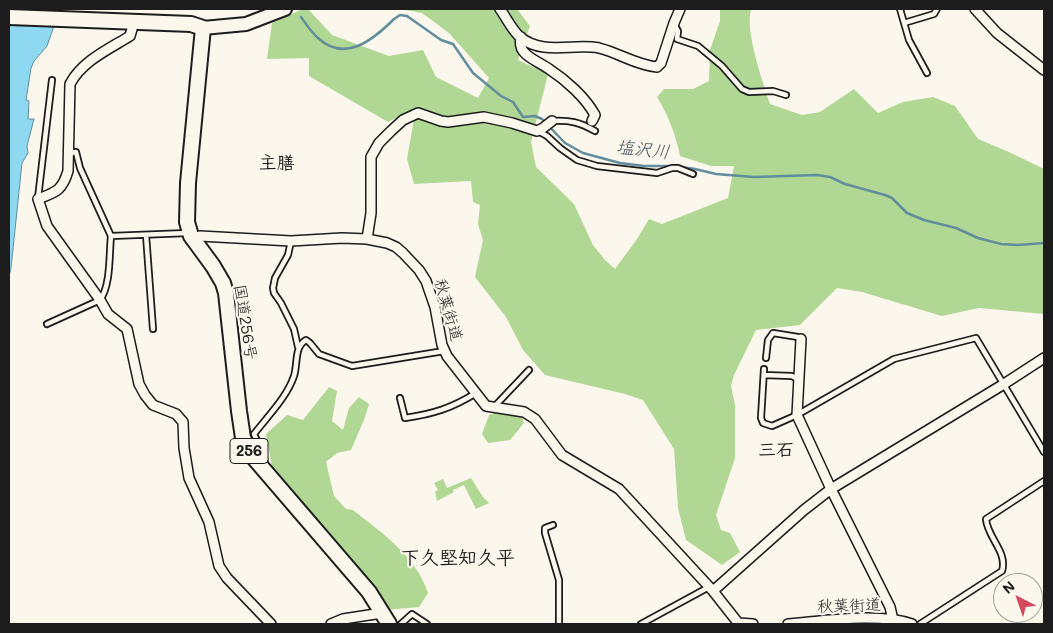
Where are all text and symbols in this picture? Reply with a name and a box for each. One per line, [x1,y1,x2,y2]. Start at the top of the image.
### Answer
water label: 塩沢川 [615,136,671,164]
district label: 主膳 [259,152,295,174]
street label: 秋葉街道 [430,277,466,343]
street label: 国道256号 [230,283,260,361]
road number: 256 [230,438,268,464]
district label: 三石 [758,439,794,461]
district label: 下久堅知久平 [401,547,515,569]
north arrow [993,573,1043,623]
text: N [998,576,1019,598]
street label: 秋葉街道 [817,595,881,617]

